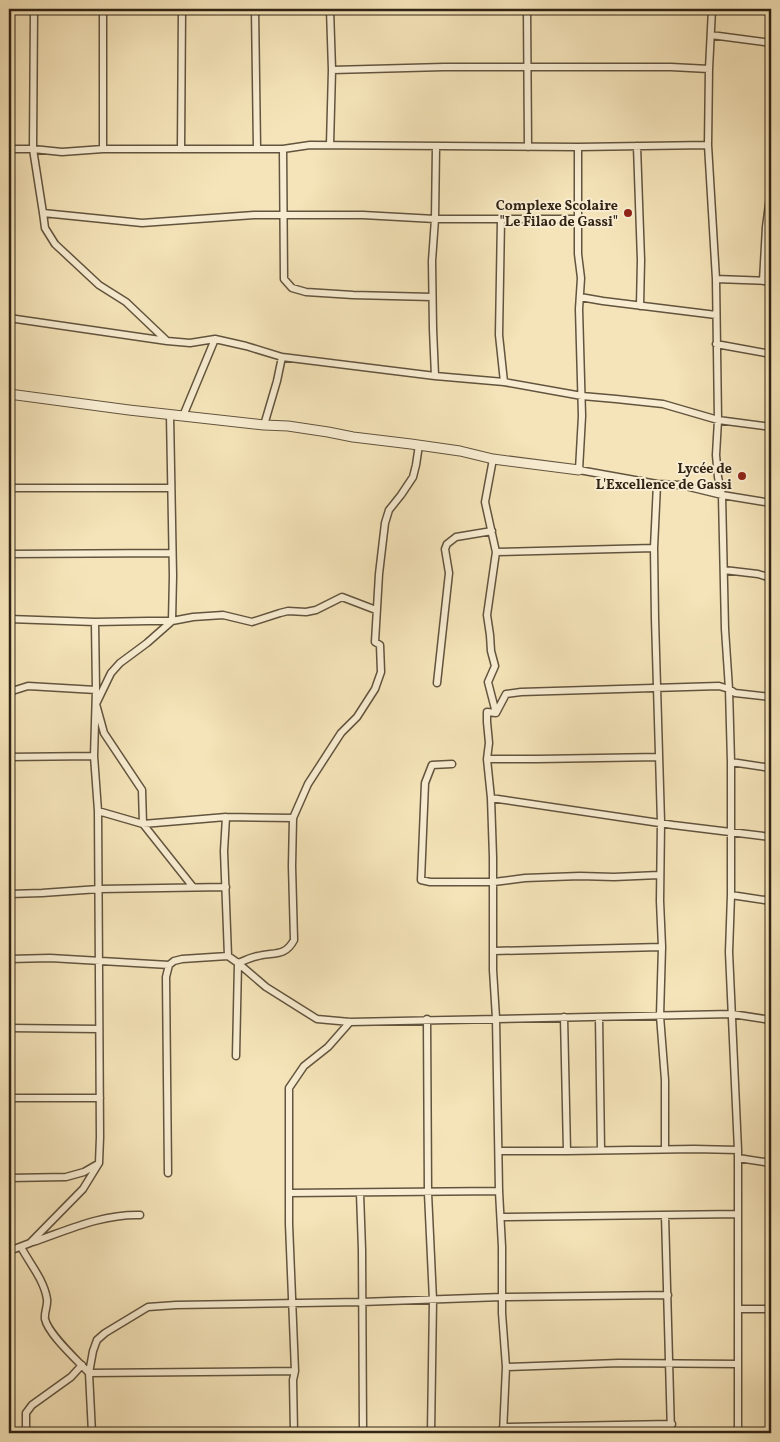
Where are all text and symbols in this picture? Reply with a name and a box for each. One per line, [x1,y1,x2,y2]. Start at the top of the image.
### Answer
place label: Complexe Scolaire "Le Filao de Gassi" [496,197,618,232]
marker: Complexe Scolaire "Le Filao de Gassi" [622,207,634,219]
place label: Lycée de L'Excellence de Gassi [596,460,732,495]
marker: Lycée de L'Excellence de Gassi [736,470,748,482]

